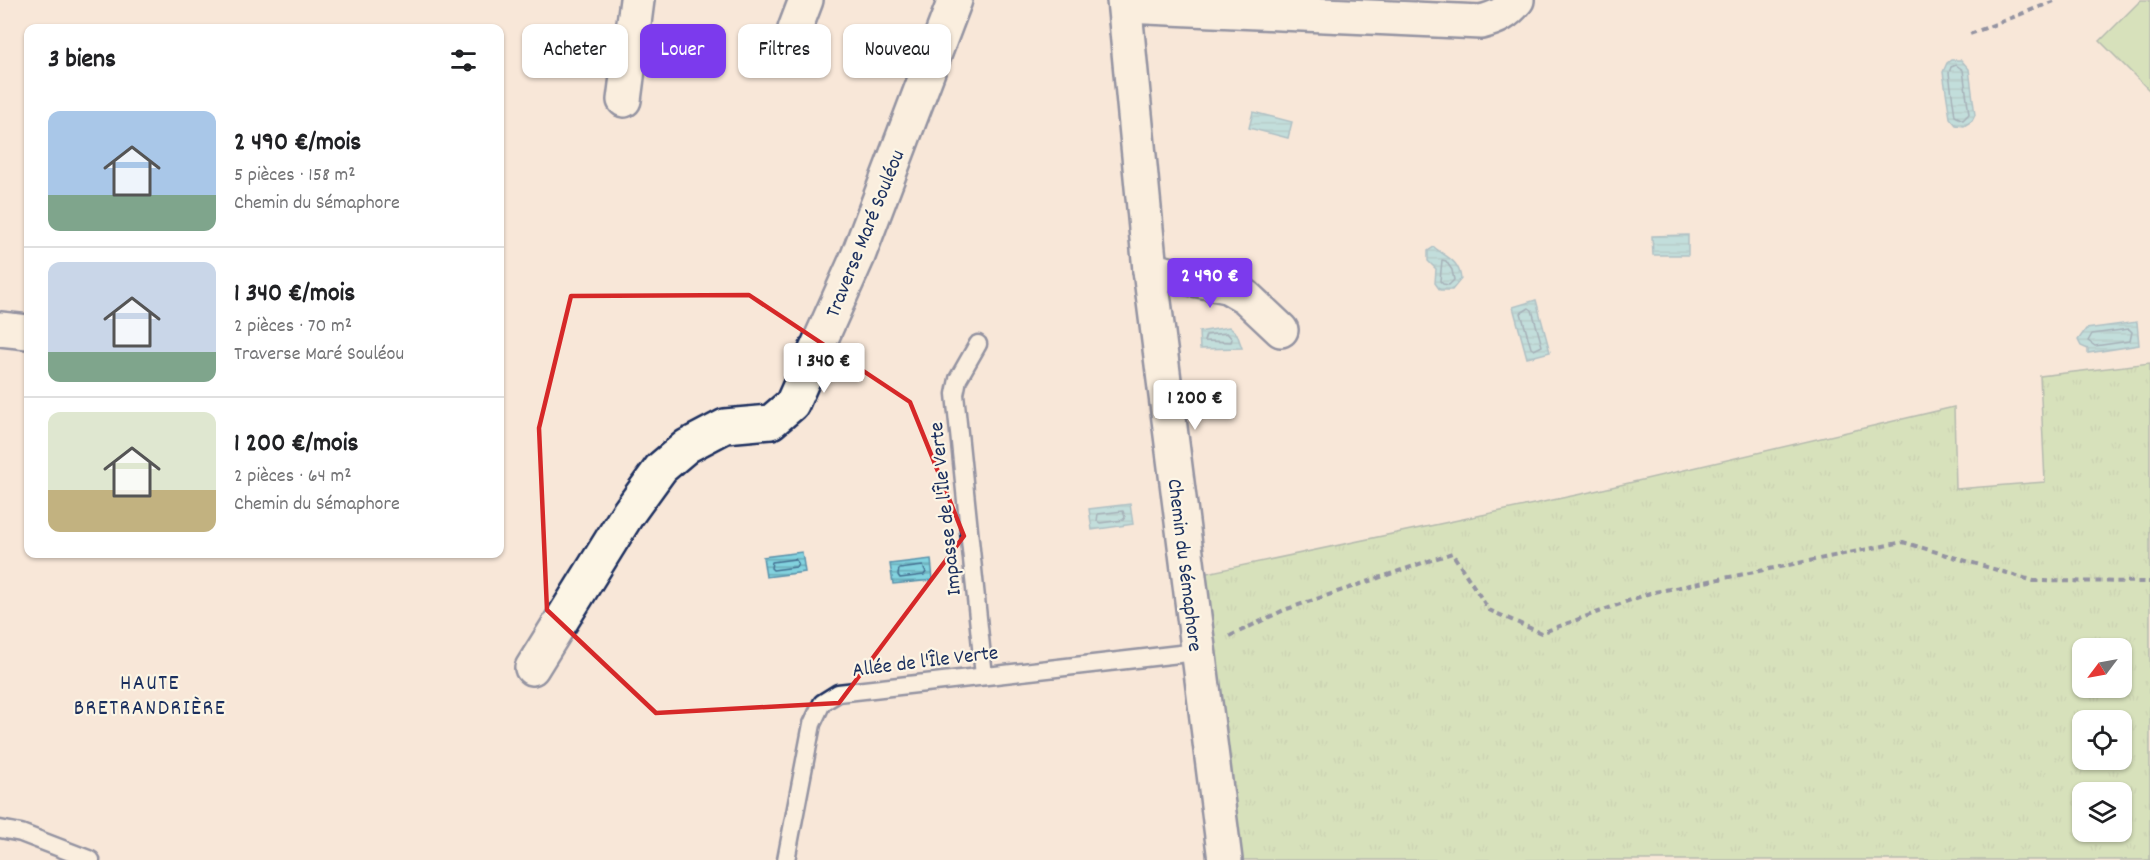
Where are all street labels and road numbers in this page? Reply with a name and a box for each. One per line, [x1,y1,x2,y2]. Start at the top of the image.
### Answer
street label: Traverse Maré Souléou [819,146,914,323]
street label: Impasse de l'Île Verte [923,420,971,597]
street label: Chemin du Sémaphore [1158,477,1209,654]
street label: Allée de l'Île Verte [851,639,1000,687]

